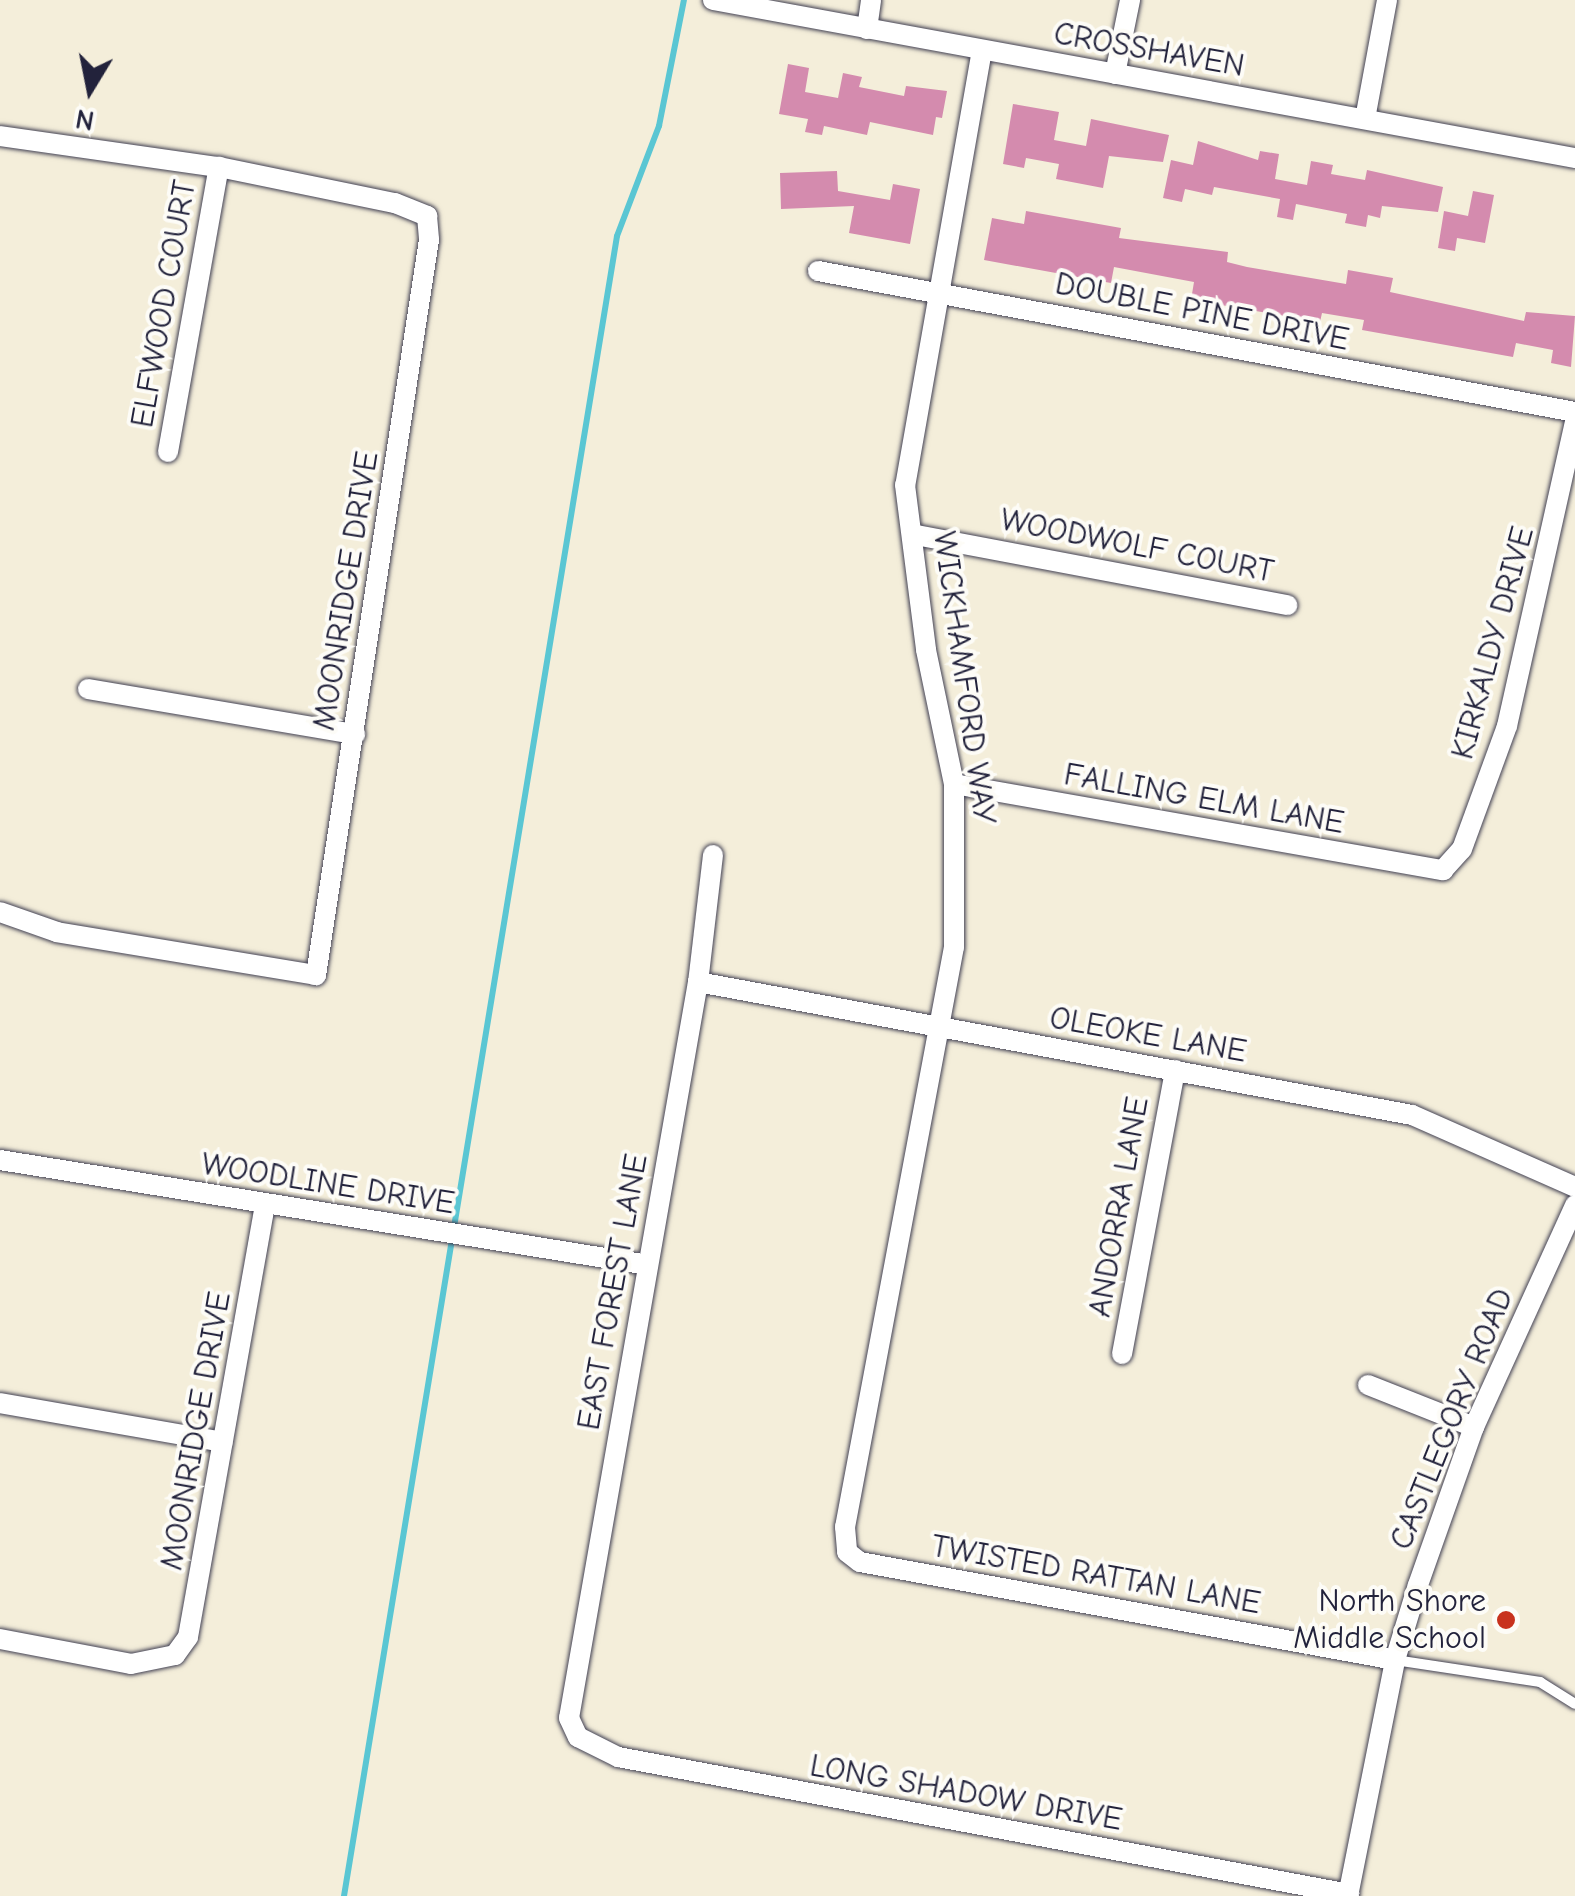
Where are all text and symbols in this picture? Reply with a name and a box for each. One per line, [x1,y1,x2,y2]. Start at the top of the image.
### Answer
street label: CROSSHAVEN [1051,14,1247,86]
north arrow [40,40,140,140]
text: N [73,102,97,137]
street label: ELFWOOD COURT [123,177,205,431]
street label: DOUBLE PINE DRIVE [1052,265,1352,359]
street label: MOONRIDGE DRIVE [305,449,387,733]
street label: WOODWOLF COURT [997,501,1277,591]
street label: KIRKALDY DRIVE [1444,523,1542,763]
street label: WICKHAMFORD WAY [924,529,1004,827]
street label: FALLING ELM LANE [1061,755,1347,843]
street label: OLEOKE LANE [1047,999,1249,1071]
street label: ANDORRA LANE [1081,1094,1157,1320]
street label: WOODLINE DRIVE [199,1145,457,1223]
street label: EAST FOREST LANE [570,1151,656,1433]
street label: CASTLEGORY ROAD [1382,1283,1522,1555]
street label: MOONRIDGE DRIVE [153,1289,239,1573]
street label: TWISTED RATTAN LANE [929,1527,1263,1623]
place label: North Shore Middle School [1293,1583,1486,1658]
marker: North Shore Middle School [1495,1609,1517,1631]
street label: LONG SHADOW DRIVE [807,1747,1125,1839]

